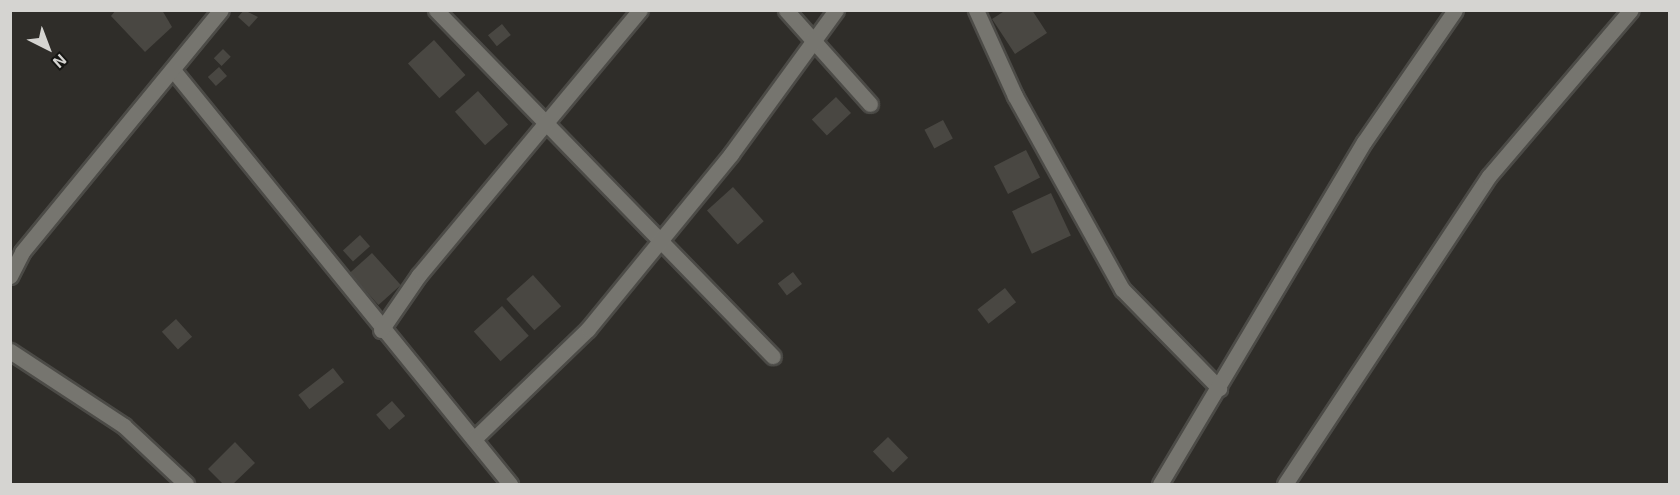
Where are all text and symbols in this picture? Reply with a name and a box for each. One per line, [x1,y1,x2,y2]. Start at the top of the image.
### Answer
north arrow [18,18,78,78]
text: N [50,51,71,73]

